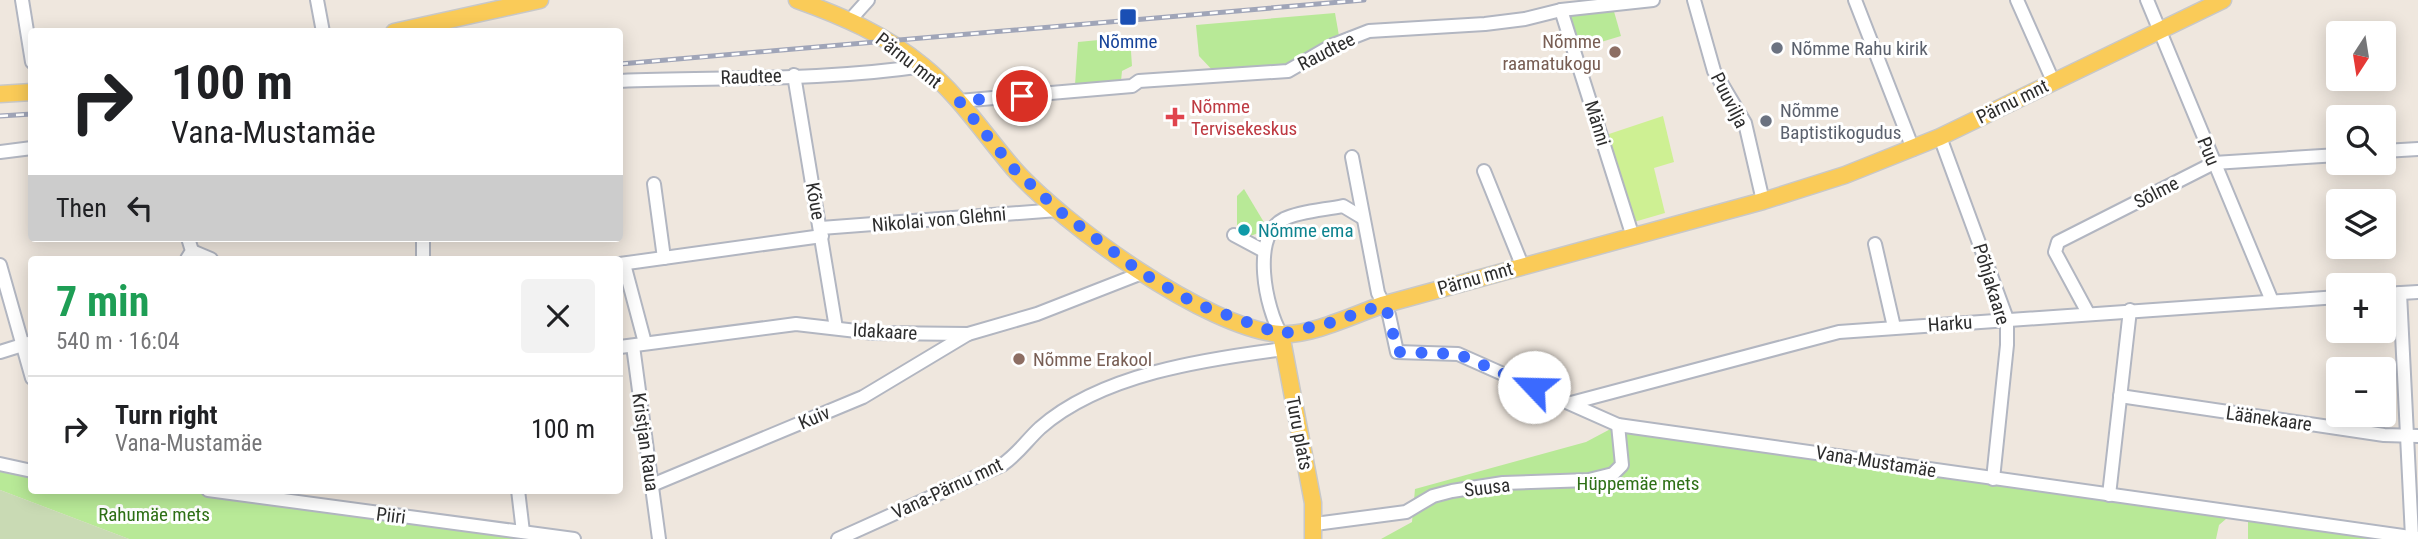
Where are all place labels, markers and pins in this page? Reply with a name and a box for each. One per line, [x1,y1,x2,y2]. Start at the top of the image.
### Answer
marker: Nõmme [1118,7,1138,27]
place label: Nõmme [1099,30,1158,53]
place label: Nõmme raamatukogu [1503,30,1601,75]
place label: Nõmme Rahu kirik [1791,37,1928,60]
marker: Nõmme Rahu kirik [1769,40,1785,56]
marker: Nõmme raamatukogu [1607,44,1623,60]
pin [992,66,1052,126]
place label: Nõmme Tervisekeskus [1191,95,1297,140]
place label: Nõmme Baptistikogudus [1780,99,1901,144]
marker: Nõmme Tervisekeskus [1165,107,1185,127]
marker: Nõmme Baptistikogudus [1758,113,1774,129]
place label: Nõmme ema [1258,219,1354,242]
marker: Nõmme ema [1236,222,1252,238]
place label: Nõmme Erakool [1033,348,1152,371]
marker: Nõmme Erakool [1011,351,1027,367]

